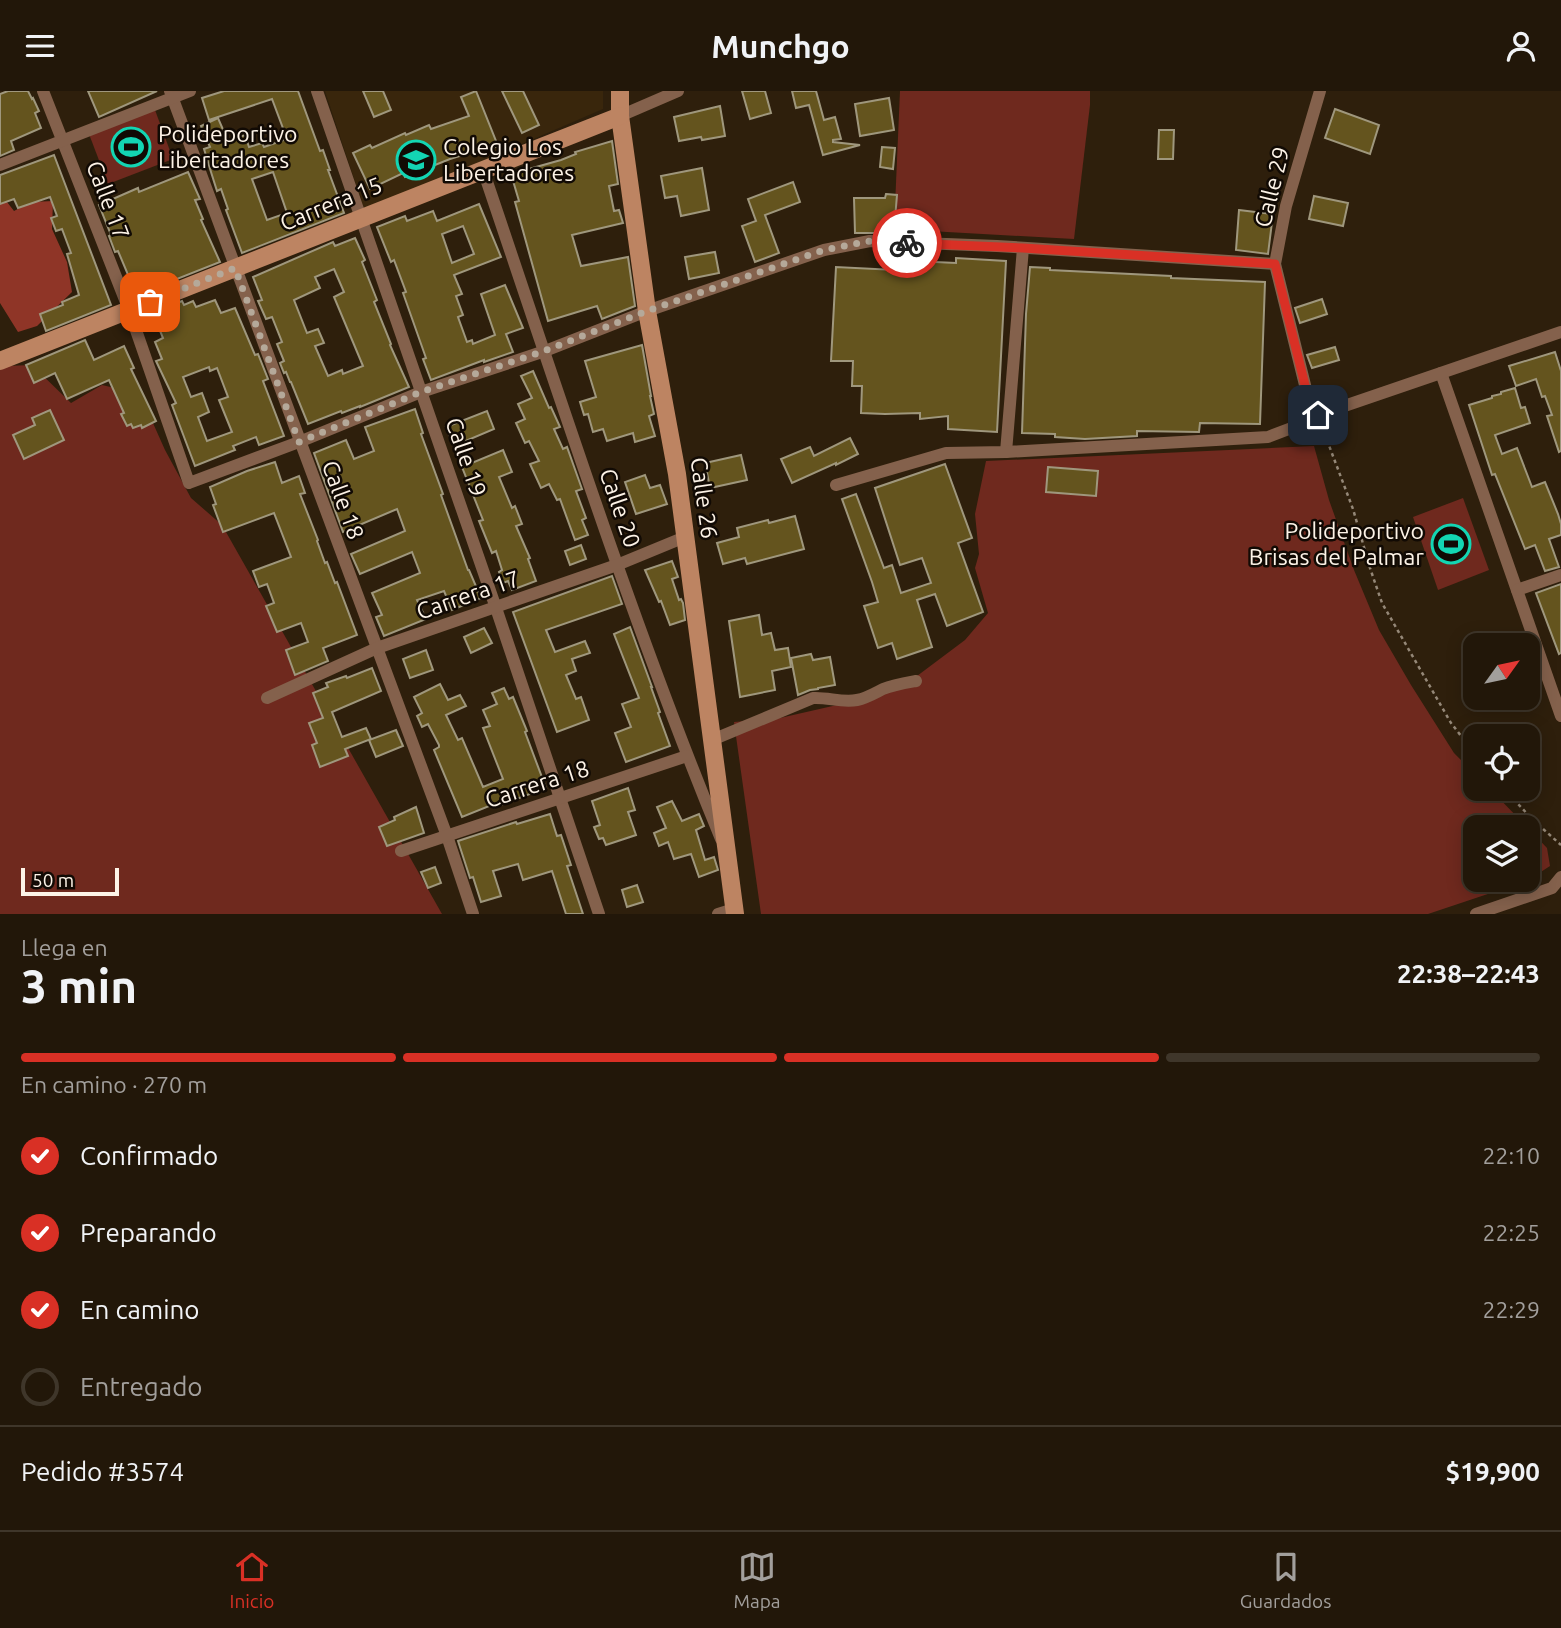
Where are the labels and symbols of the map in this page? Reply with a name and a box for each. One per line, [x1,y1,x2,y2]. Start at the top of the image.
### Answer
place label: Polideportivo Libertadores [158,121,298,172]
sports icon: Polideportivo Libertadores [110,126,152,168]
place label: Colegio Los Libertadores [443,134,574,185]
school or university icon: Colegio Los Libertadores [395,139,437,181]
street label: Calle 29 [1249,144,1294,230]
street label: Calle 17 [82,157,135,243]
street label: Carrera 15 [276,172,385,235]
courier [872,208,942,278]
pin [120,272,180,332]
pin [1288,385,1348,445]
street label: Calle 19 [441,414,492,500]
street label: Calle 26 [686,456,723,540]
street label: Calle 18 [318,457,369,543]
street label: Calle 20 [595,465,646,551]
place label: Polideportivo Brisas del Palmar [1249,518,1424,569]
sports icon: Polideportivo Brisas del Palmar [1430,523,1472,565]
street label: Carrera 17 [413,565,523,624]
north arrow [1463,633,1540,711]
street label: Carrera 18 [482,755,592,812]
scale bar [21,865,119,897]

